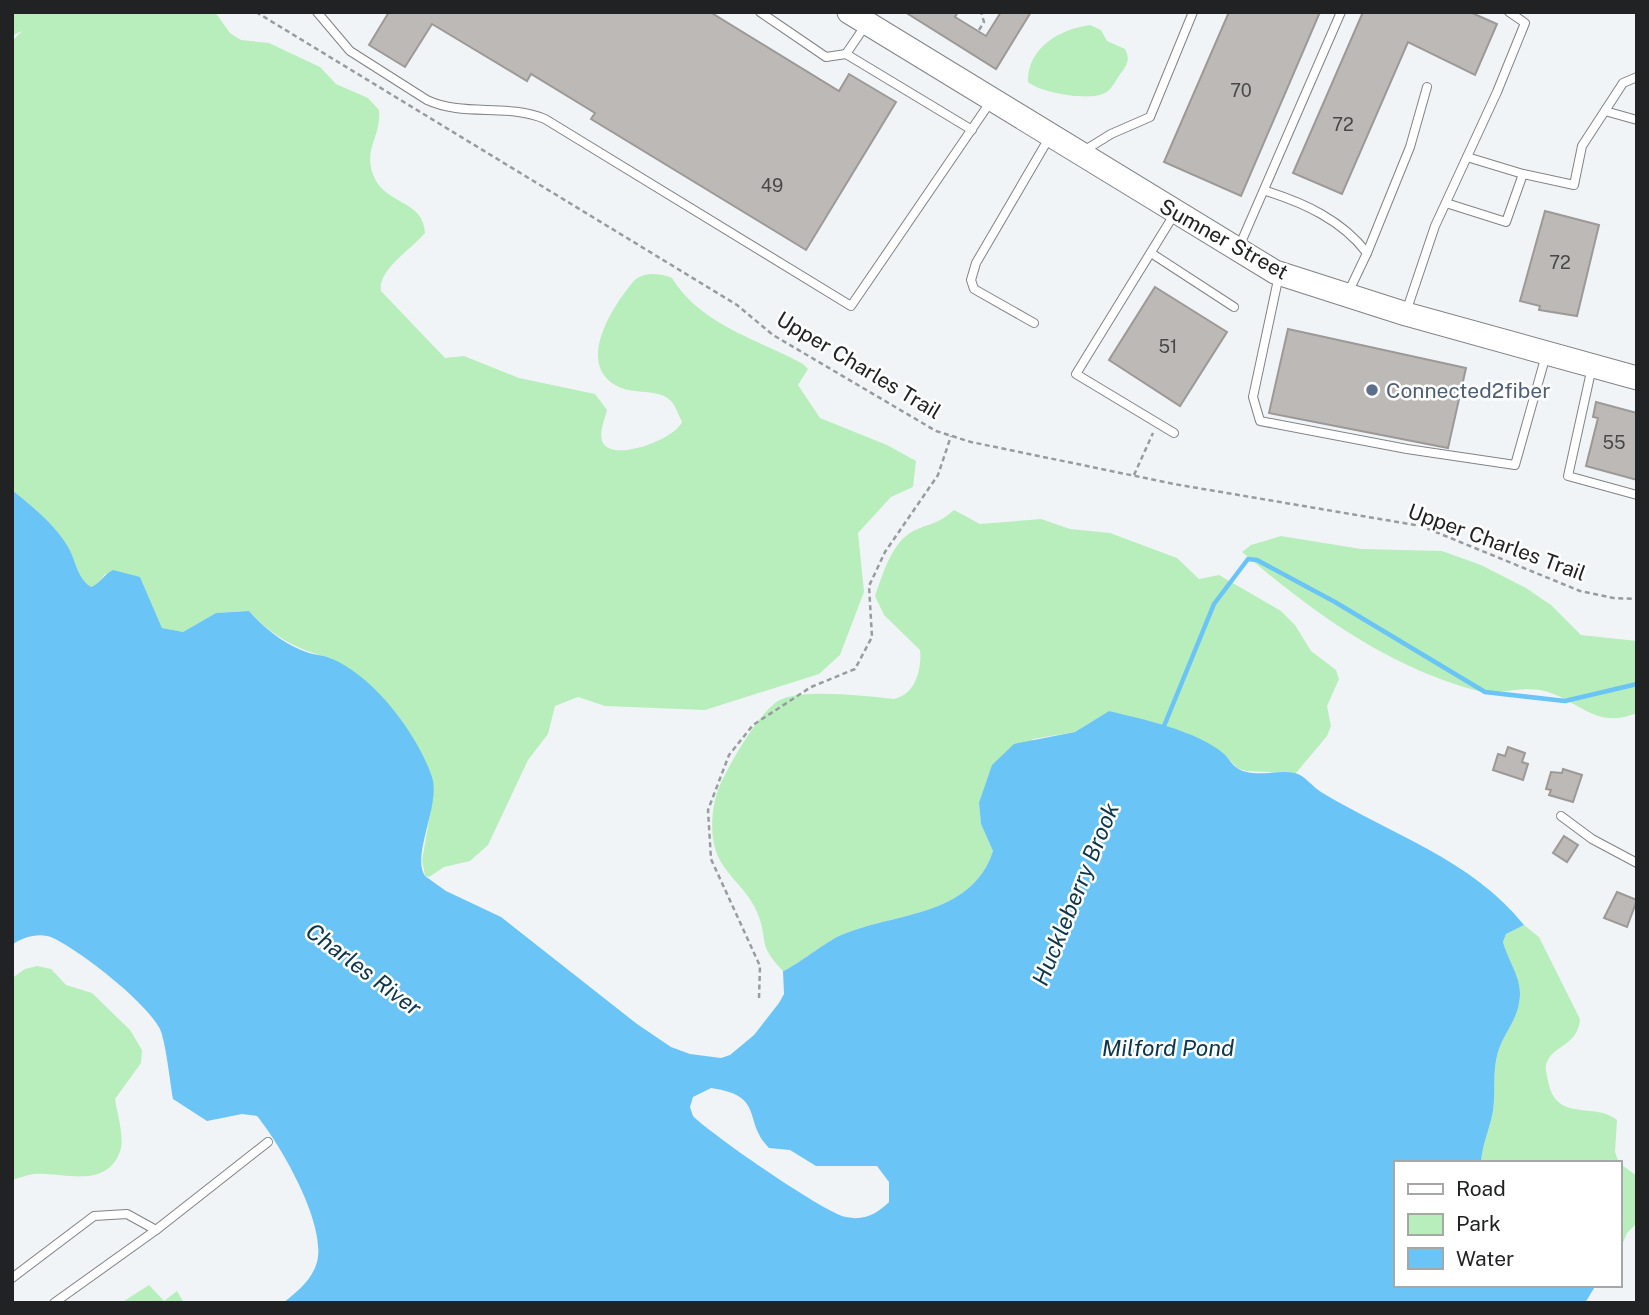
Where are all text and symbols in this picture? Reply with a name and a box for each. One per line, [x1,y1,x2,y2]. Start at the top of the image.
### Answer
house number: 70 [1230,80,1252,101]
house number: 72 [1332,114,1354,135]
house number: 49 [761,175,783,196]
street label: Sumner Street [1155,193,1293,285]
house number: 72 [1549,252,1571,273]
street label: Upper Charles Trail [772,306,946,424]
house number: 51 [1159,336,1177,357]
place label: Connected2fiber [1386,378,1550,403]
marker: Connected2fiber [1364,382,1380,398]
house number: 55 [1602,432,1626,453]
street label: Upper Charles Trail [1405,498,1589,586]
water label: Huckleberry Brook [1026,798,1124,989]
water label: Charles River [301,917,427,1021]
water label: Milford Pond [1102,1034,1234,1061]
legend [1394,1161,1621,1287]
text: Road [1456,1176,1506,1201]
text: Park [1456,1211,1501,1236]
text: Water [1456,1246,1514,1271]

